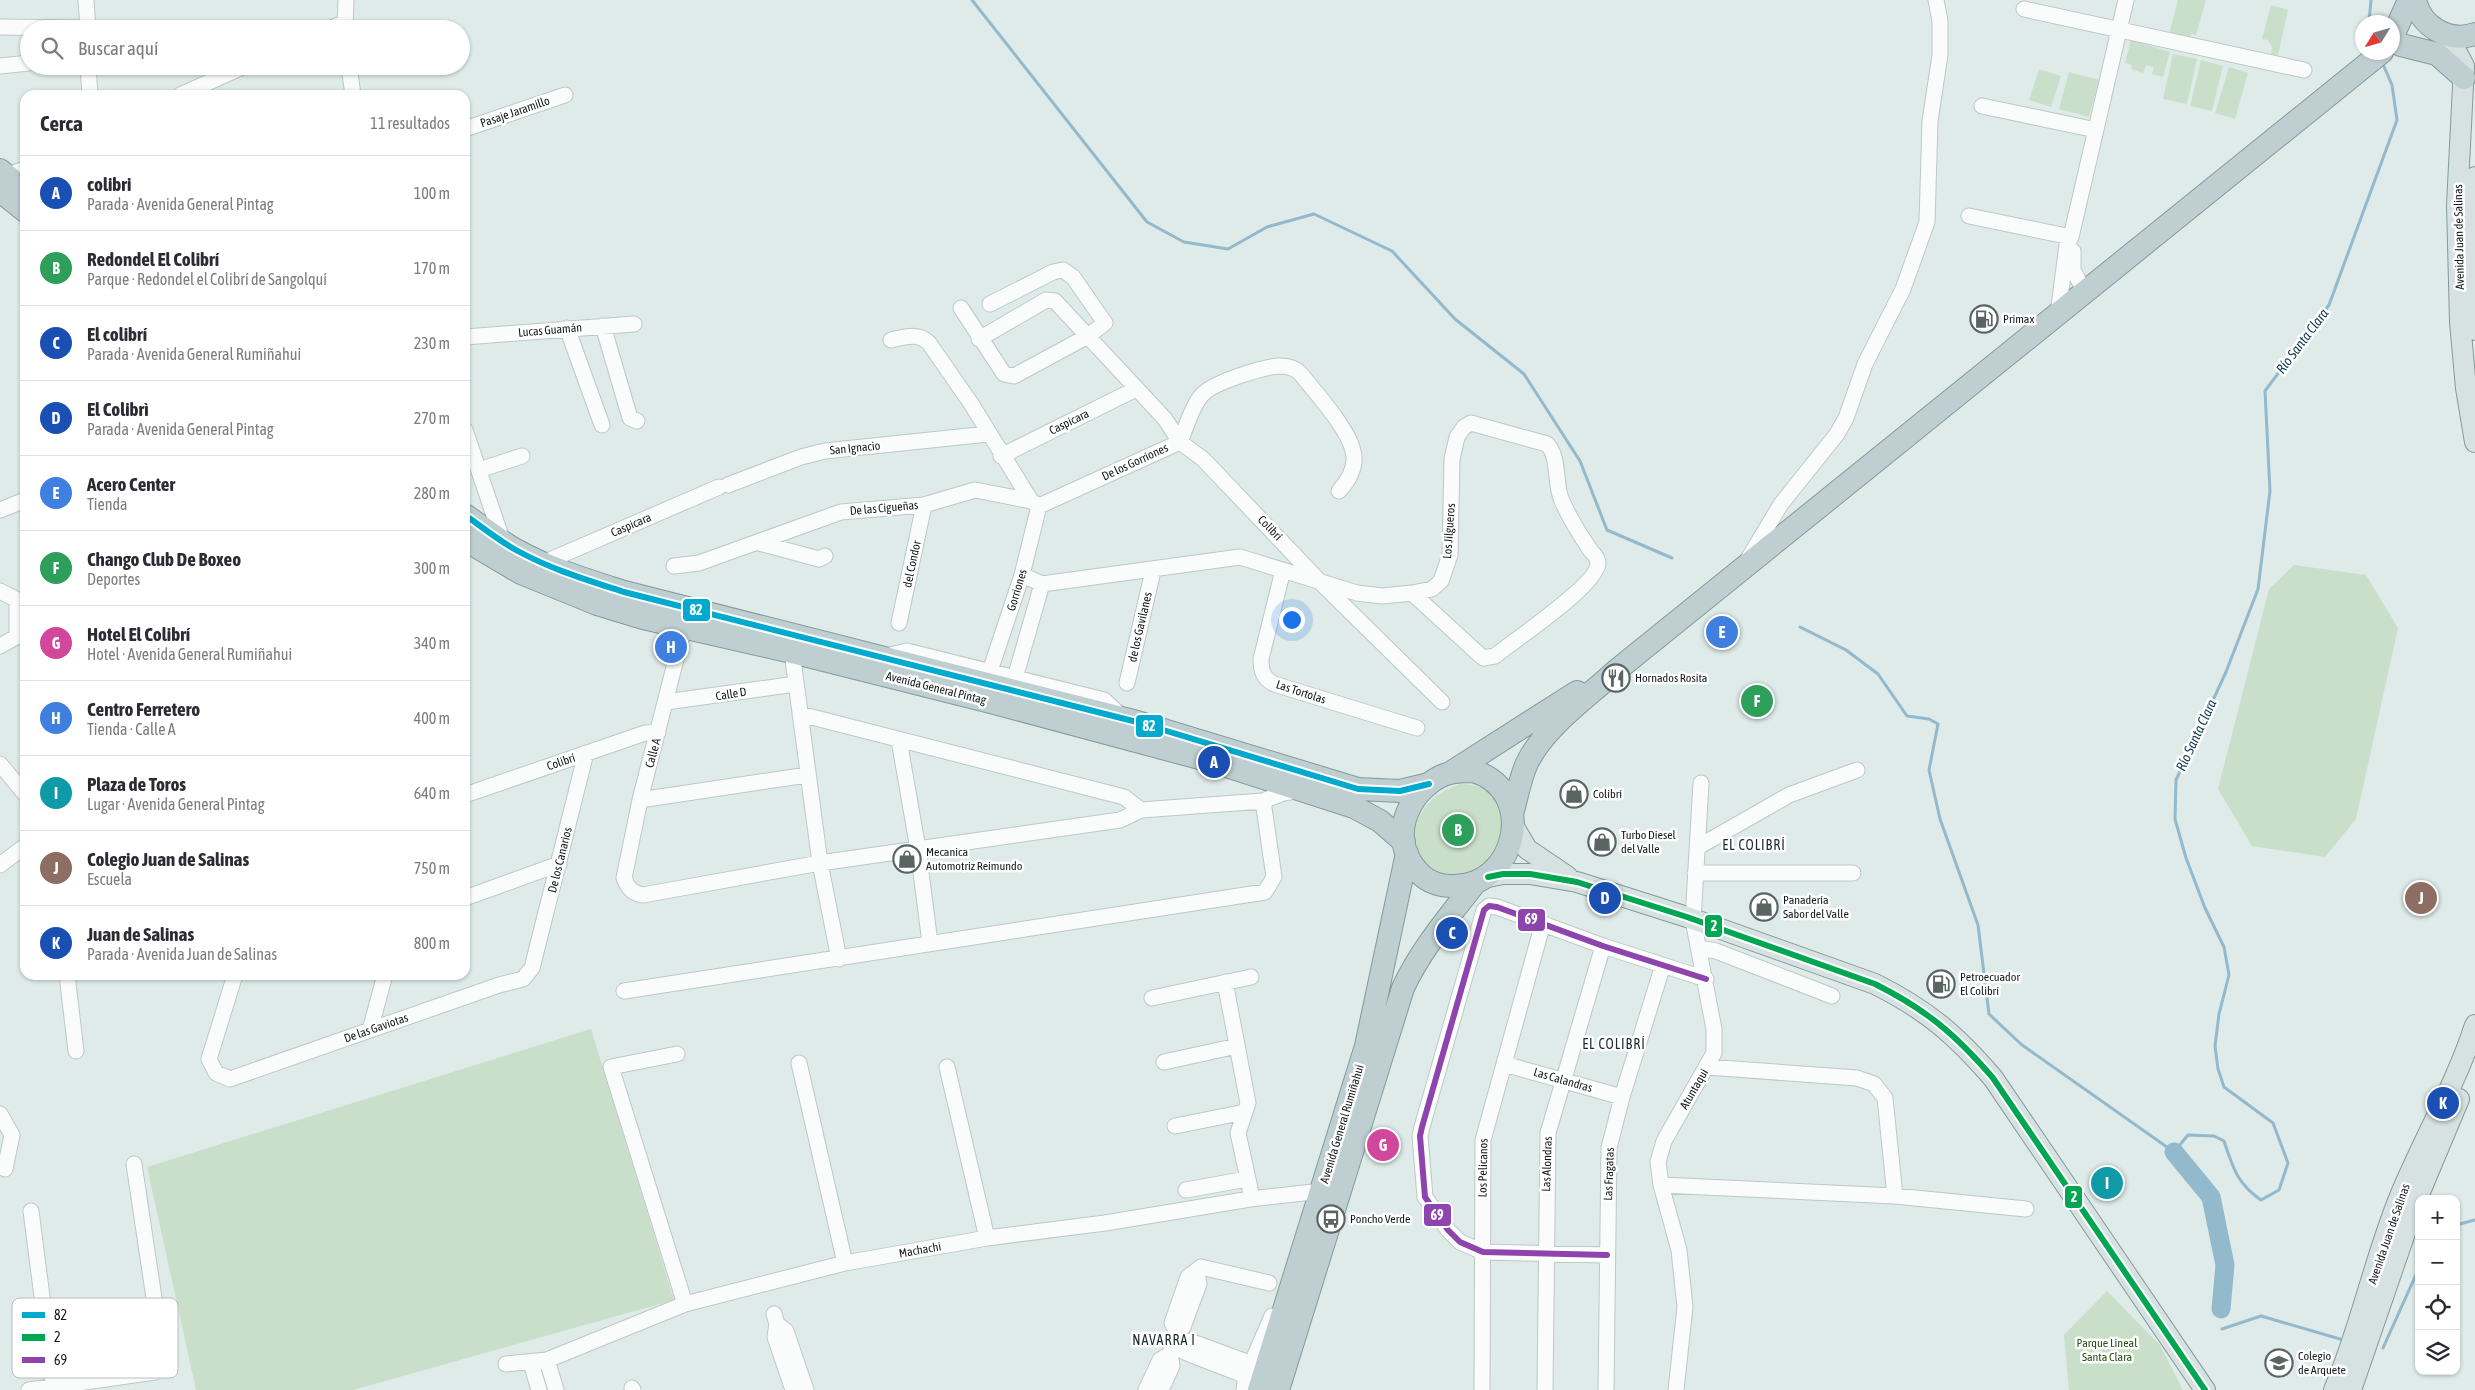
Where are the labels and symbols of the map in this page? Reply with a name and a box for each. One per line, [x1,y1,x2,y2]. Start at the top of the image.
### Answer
north arrow [2355,15,2400,60]
street label: Pasaje Jaramillo [478,93,552,130]
street label: Avenida Juan de Salinas [2451,184,2467,290]
fuel station icon: Primax [1969,304,1999,334]
water label: Río Santa Clara [2273,305,2332,376]
place label: Primax [2003,312,2034,326]
street label: Lucas Guamán [517,320,583,340]
street label: Caspicara [1047,406,1091,438]
street label: San Ignacio [829,438,881,458]
street label: De los Gorriones [1100,441,1170,483]
street label: De las Cigueñas [849,498,919,518]
street label: Los Jilgueros [1440,503,1458,559]
street label: Caspicara [609,510,653,540]
street label: Colibrí [1255,513,1285,543]
street label: del Condor [900,539,924,589]
street label: Gorriones [1004,567,1030,613]
street label: de los Gavilanes [1125,591,1155,663]
line badge: 82 [682,598,711,622]
text: 82 [689,602,703,618]
your location [1279,607,1305,633]
pin: E [1706,613,1738,651]
pin: H [655,628,687,666]
restaurant icon: Hornados Rosita [1601,663,1631,693]
street label: Avenida General Pintag [884,669,988,707]
place label: Hornados Rosita [1635,671,1707,685]
street label: Las Tortolas [1274,677,1328,707]
pin: F [1741,682,1773,720]
street label: Calle D [715,685,748,703]
water label: Río Santa Clara [2173,696,2220,773]
line badge: 82 [1135,714,1164,738]
text: 82 [1142,718,1156,734]
street label: Calle A [642,736,664,769]
pin: A [1198,743,1230,781]
street label: Colibrí [545,751,577,773]
shop icon: Colibrí [1559,779,1589,809]
place label: Colibrí [1593,787,1622,801]
pin: B [1442,811,1474,849]
street label: De los Canarios [545,826,575,894]
shop icon: Turbo Diesel del Valle [1587,827,1617,857]
place label: Turbo Diesel del Valle [1621,828,1677,856]
district label: EL COLIBRÍ [1722,837,1786,853]
shop icon: Mecanica Automotriz Reimundo [892,844,922,874]
place label: Mecanica Automotriz Reimundo [926,845,1023,873]
pin: D [1589,879,1621,917]
pin: J [2405,879,2437,917]
shop icon: Panadería Sabor del Valle [1749,892,1779,922]
place label: Panadería Sabor del Valle [1783,893,1849,921]
line badge: 69 [1517,908,1546,932]
text: 69 [1524,911,1538,927]
pin: C [1436,914,1468,952]
line badge: 2 [1704,914,1723,938]
text: 2 [1711,918,1718,934]
fuel station icon: Petroecuador El Colibrí [1926,969,1956,999]
place label: Petroecuador El Colibrí [1960,970,2020,998]
street label: De las Gaviotas [342,1010,410,1046]
district label: EL COLIBRÍ [1582,1036,1646,1052]
street label: Avenida General Rumiñahui [1317,1063,1367,1185]
street label: Las Calandras [1532,1065,1594,1095]
street label: Atuntaqui [1677,1066,1711,1112]
pin: K [2427,1084,2459,1122]
pin: G [1367,1126,1399,1164]
street label: Las Alondras [1539,1136,1555,1192]
street label: Los Pelicanos [1475,1138,1491,1198]
street label: Las Fragatas [1601,1147,1617,1201]
pin: I [2091,1164,2123,1202]
street label: Avenida Juan de Salinas [2365,1182,2413,1286]
line badge: 2 [2064,1185,2083,1209]
text: 2 [2071,1189,2078,1205]
line badge: 69 [1423,1203,1452,1227]
bus stop icon: Poncho Verde [1316,1204,1346,1234]
text: 69 [1430,1207,1444,1223]
place label: Poncho Verde [1350,1212,1410,1226]
street label: Machachi [898,1239,942,1261]
legend [12,1298,178,1378]
text: 82 [54,1307,67,1323]
text: 2 [54,1329,61,1345]
district label: NAVARRA I [1132,1332,1196,1348]
park label: Parque Lineal Santa Clara [2077,1336,2138,1364]
school or university icon: Colegio de Arquete [2264,1348,2294,1378]
place label: Colegio de Arquete [2298,1349,2346,1377]
text: 69 [54,1352,67,1368]

